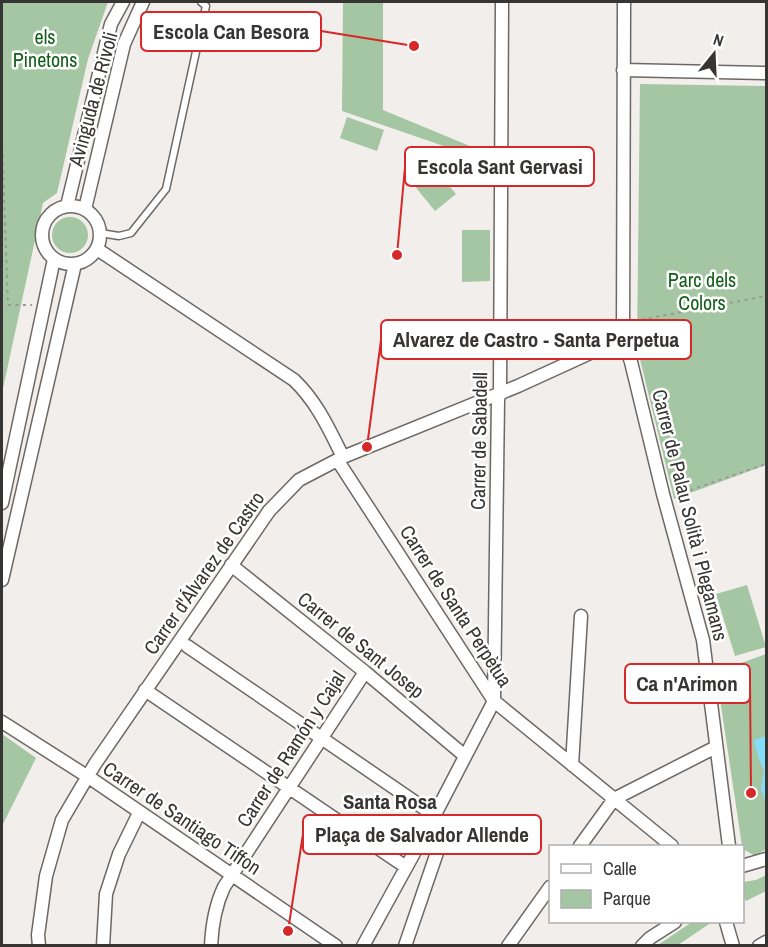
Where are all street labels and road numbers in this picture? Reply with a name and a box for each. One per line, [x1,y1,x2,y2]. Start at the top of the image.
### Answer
street label: Avinguda de Rivoli [61,29,123,170]
street label: Carrer de Sabadell [464,372,493,510]
street label: Carrer de Palau Solità i Plegamans [646,386,735,643]
street label: Carrer d'Álvarez de Castro [137,486,270,660]
street label: Carrer de Santa Perpètua [394,520,519,692]
street label: Carrer de Sant Josep [292,585,430,704]
street label: Carrer de Ramón y Cajal [230,665,351,832]
street label: Carrer de Santiago Tiffon [98,755,267,881]

